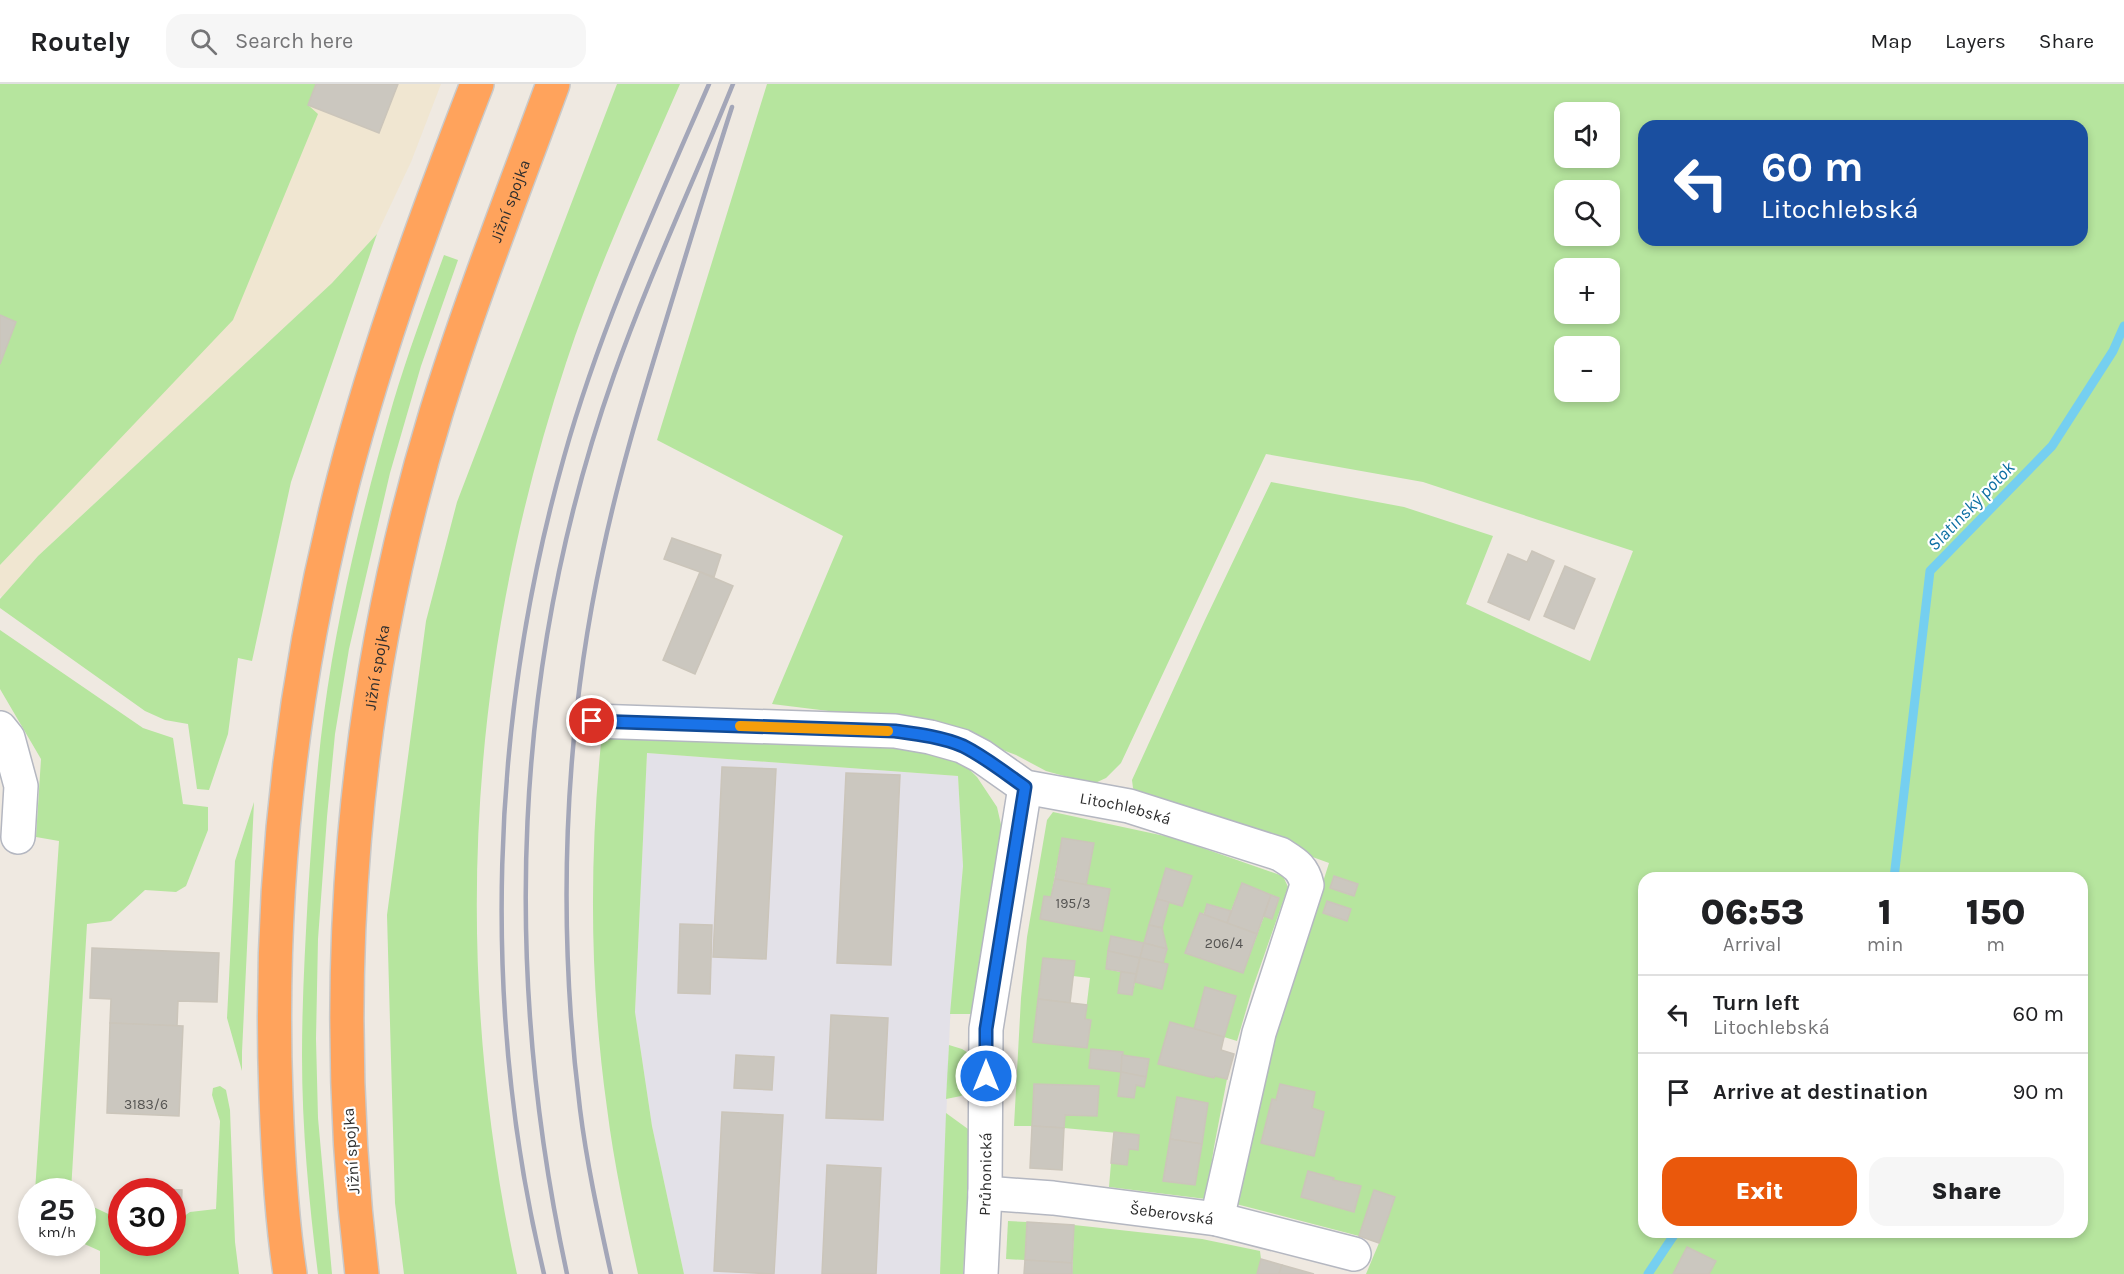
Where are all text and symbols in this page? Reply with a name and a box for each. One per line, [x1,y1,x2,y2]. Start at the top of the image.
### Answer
search box [166,14,586,68]
text: Routely [30,25,130,58]
icon: search [187,25,220,58]
text: Search here [235,28,353,54]
text: Map [1870,29,1912,53]
text: Layers [1945,29,2006,53]
text: Share [2039,29,2094,53]
map controls [1554,102,1620,402]
button: sound [1554,102,1620,168]
text: 60 m [1761,142,1864,192]
icon: left [1662,144,1740,222]
street label: Jižní spojka [486,157,534,245]
button: search [1554,180,1620,246]
text: Litochlebská [1761,193,1919,225]
button: + [1554,258,1620,324]
button: − [1554,336,1620,402]
water label: Slatinský potok [1923,456,2020,555]
street label: Jižní spojka [360,623,393,711]
pin [566,695,617,746]
icon: arrive [575,704,608,737]
street label: Litochlebská [1078,788,1174,828]
text: 06:53 [1700,891,1804,933]
text: 1 [1878,891,1892,933]
text: 150 [1966,891,2026,933]
house number: 195/3 [1056,895,1090,912]
text: Arrival [1723,933,1782,956]
text: min [1867,933,1903,956]
text: m [1986,933,2005,956]
house number: 206/4 [1205,935,1243,952]
text: Turn left [1713,990,1800,1016]
icon: left [1662,998,1695,1031]
text: 60 m [2013,1001,2064,1027]
text: Litochlebská [1713,1016,1830,1039]
position arrow [954,1044,1018,1108]
icon: arrive [1662,1076,1695,1109]
text: Arrive at destination [1713,1079,1928,1105]
text: 90 m [2012,1079,2064,1105]
house number: 3183/6 [124,1096,168,1113]
street label: Jižní spojka [339,1107,363,1195]
street label: Průhonická [974,1132,995,1216]
button: Exit [1662,1157,1857,1226]
button: Share [1869,1157,2064,1226]
speed limit sign: 30 [108,1178,186,1256]
text: 25 [39,1192,75,1228]
street label: Šeberovská [1129,1198,1215,1228]
text: km/h [38,1223,76,1241]

